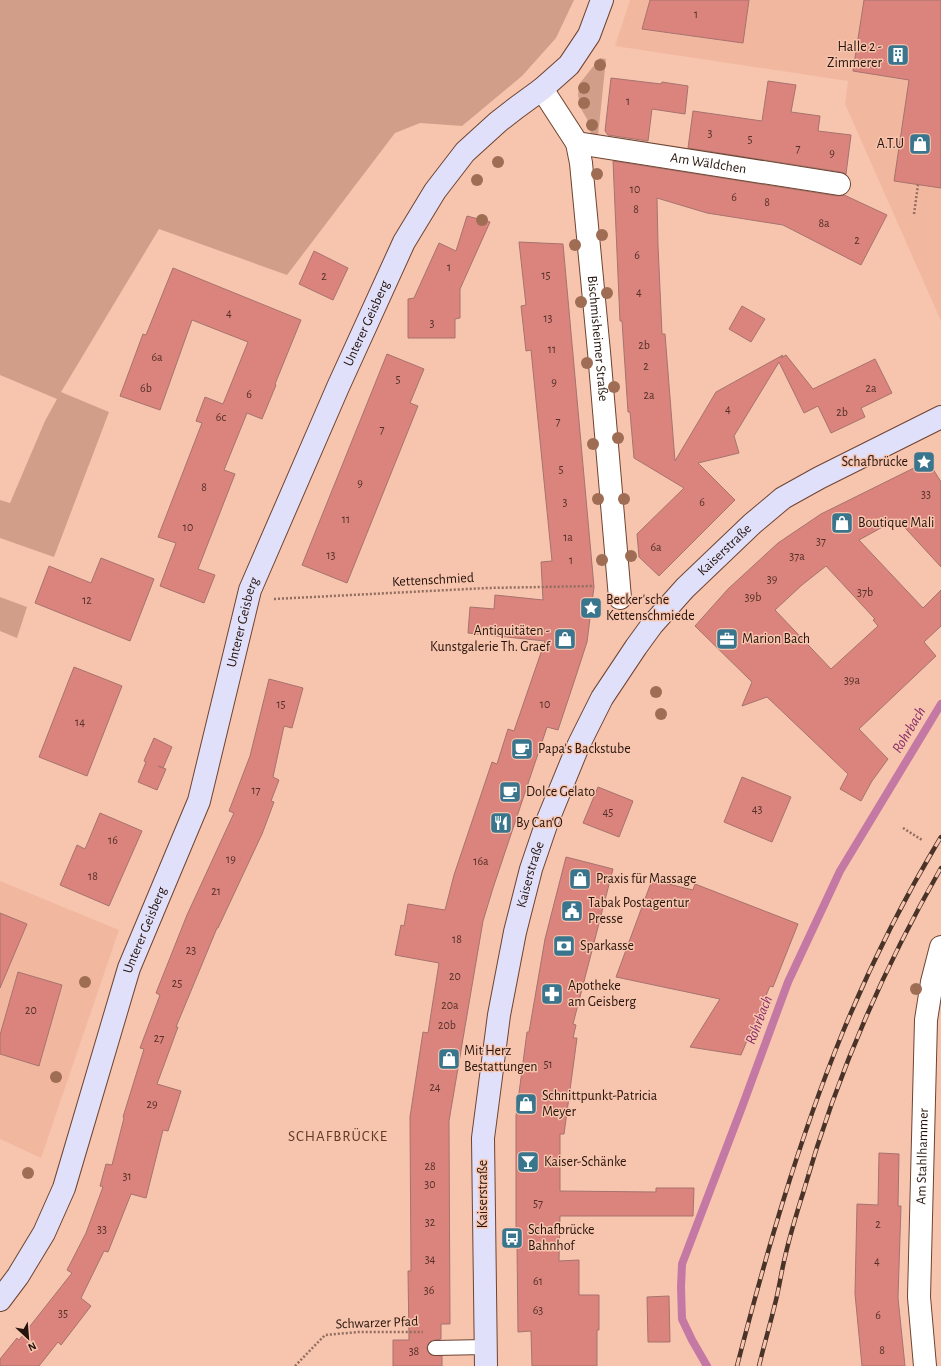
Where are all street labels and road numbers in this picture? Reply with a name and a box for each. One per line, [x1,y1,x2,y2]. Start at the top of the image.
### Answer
street label: Am Wäldchen [669,151,747,176]
street label: Bischmisheimer Straße [585,275,610,402]
street label: Unterer Geisberg [341,278,392,369]
street label: Kaiserstraße [695,521,754,579]
street label: Kettenschmied [392,571,474,589]
street label: Unterer Geisberg [225,575,262,669]
street label: Kaiserstraße [514,840,547,909]
street label: Unterer Geisberg [121,885,169,975]
street label: Am Stahlhammer [914,1107,931,1205]
street label: Kaiserstraße [476,1160,490,1228]
street label: Schwarzer Pfad [335,1315,419,1331]

